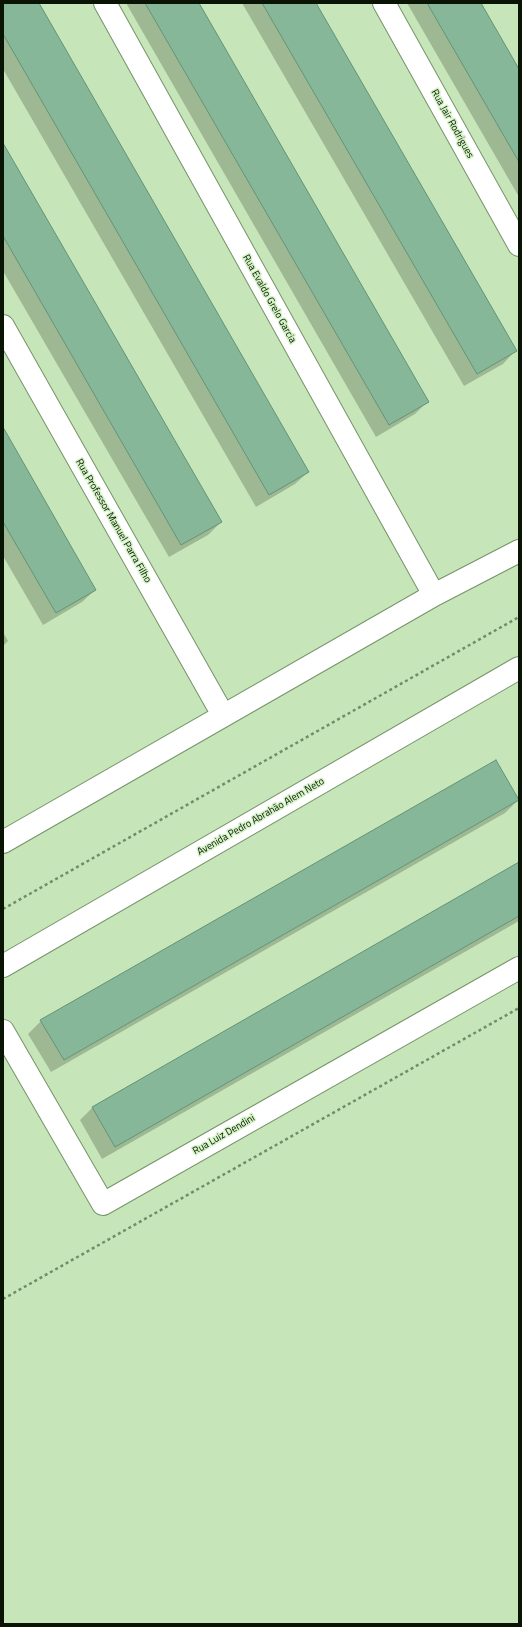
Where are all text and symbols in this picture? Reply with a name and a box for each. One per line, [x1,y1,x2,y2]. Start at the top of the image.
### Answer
street label: Rua Jair Rodrigues [428,87,476,161]
street label: Rua Evaldo Grelo Garcia [240,253,298,345]
street label: Rua Professor Manuel Parra Filho [73,457,153,585]
street label: Avenida Pedro Abrahão Alem Neto [195,776,327,858]
street label: Rua Luiz Dendini [191,1112,257,1158]

